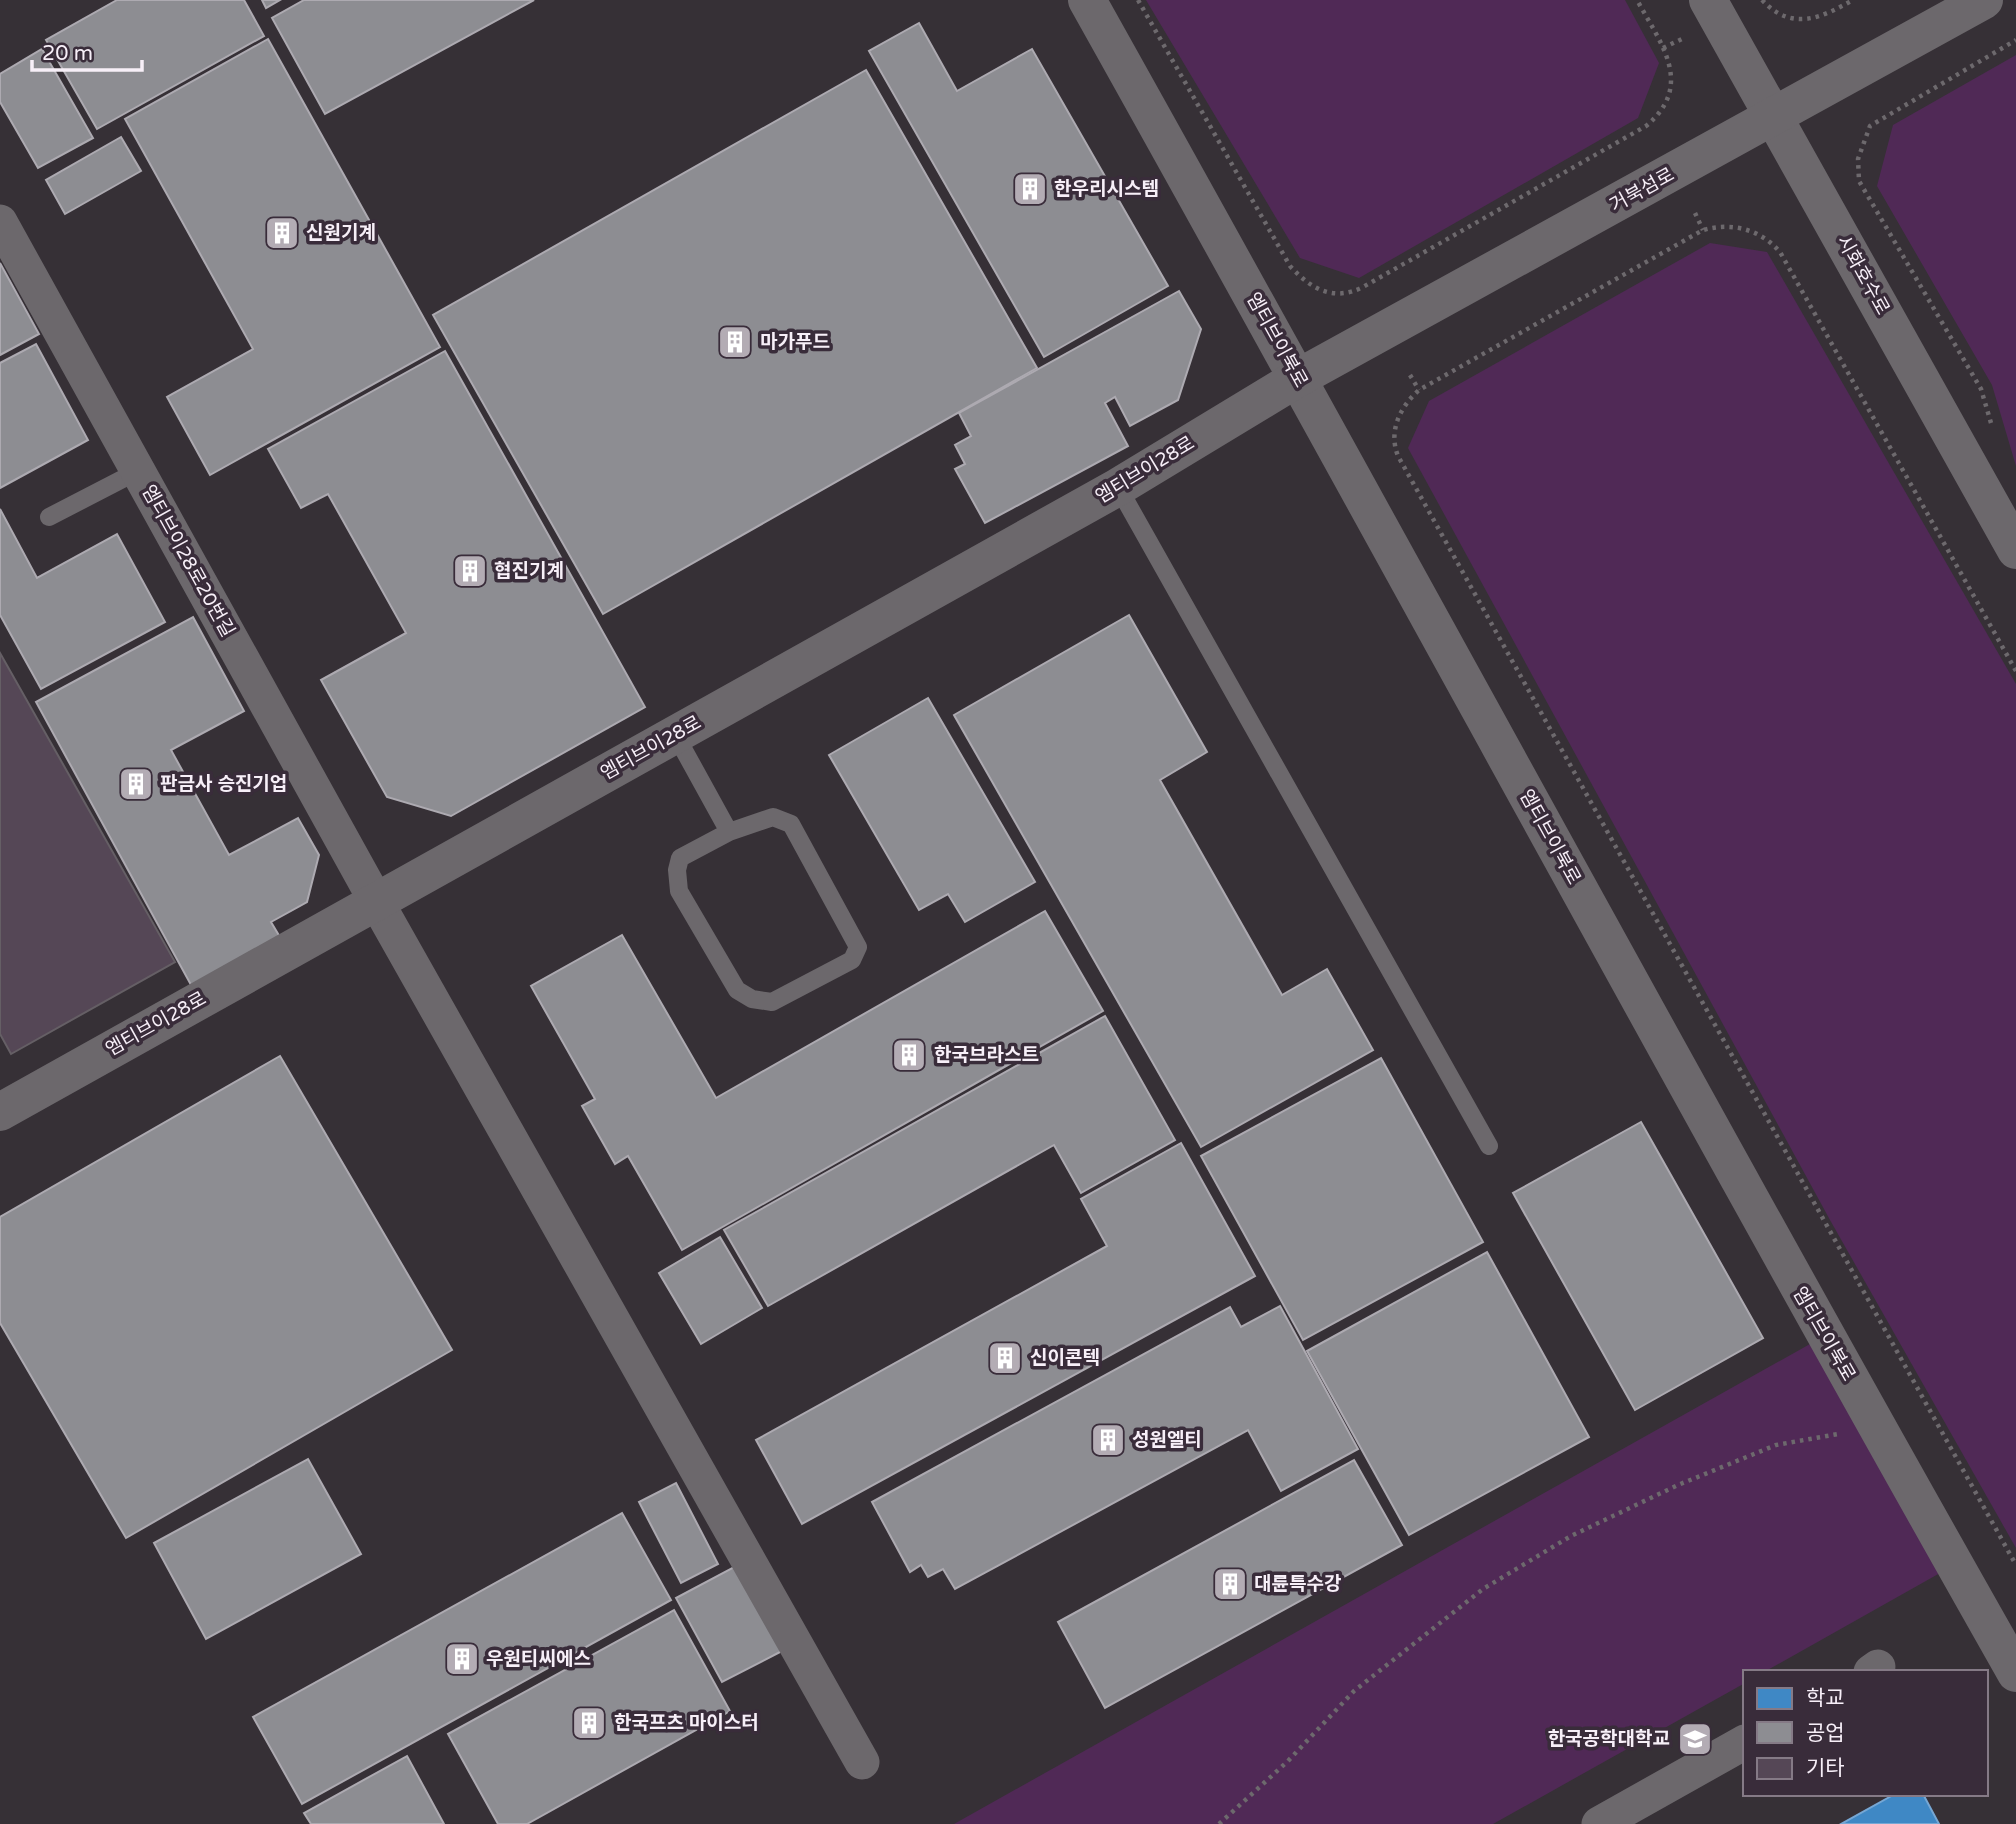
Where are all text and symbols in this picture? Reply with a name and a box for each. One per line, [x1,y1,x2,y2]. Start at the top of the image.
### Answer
scale bar [32,28,142,72]
text: 20 m [42,41,93,66]
street label: 거북섬로 [1606,163,1678,217]
building icon: 한우리시스템 [1011,170,1049,208]
place label: 한우리시스템 [1054,178,1159,200]
building icon: 신원기계 [263,214,301,252]
place label: 신원기계 [306,222,376,244]
street label: 시화호수로 [1832,231,1894,319]
street label: 엠티브이북로 [1242,289,1312,391]
building icon: 마가푸드 [716,323,754,361]
place label: 마가푸드 [760,331,830,353]
street label: 엠티브이28로 [1092,432,1198,508]
street label: 엠티브이28로20번길 [137,481,239,641]
building icon: 협진기계 [451,552,489,590]
place label: 협진기계 [494,560,564,582]
street label: 엠티브이28로 [597,711,705,785]
building icon: 판금사 승진기업 [117,765,155,803]
place label: 판금사 승진기업 [160,773,287,795]
street label: 엠티브이북로 [1515,786,1585,888]
street label: 엠티브이28로 [102,987,210,1061]
building icon: 한국브라스트 [890,1036,928,1074]
place label: 한국브라스트 [934,1044,1039,1066]
street label: 엠티브이북로 [1788,1283,1860,1385]
building icon: 신이콘텍 [986,1339,1024,1377]
place label: 신이콘텍 [1030,1347,1100,1369]
building icon: 성원엘티 [1089,1421,1127,1459]
place label: 성원엘티 [1132,1429,1202,1451]
building icon: 대륜특수강 [1211,1565,1249,1603]
place label: 대륜특수강 [1254,1573,1341,1595]
building icon: 우원티씨에스 [443,1640,481,1678]
place label: 우원티씨에스 [486,1648,591,1670]
legend [1743,1670,1988,1796]
text: 학교 [1806,1686,1845,1711]
building icon: 한국프츠 마이스터 [570,1704,608,1742]
place label: 한국프츠 마이스터 [614,1712,759,1734]
school or university icon: 한국공학대학교 [1676,1720,1714,1758]
text: 공업 [1806,1721,1845,1746]
place label: 한국공학대학교 [1548,1728,1670,1750]
text: 기타 [1806,1756,1845,1781]

